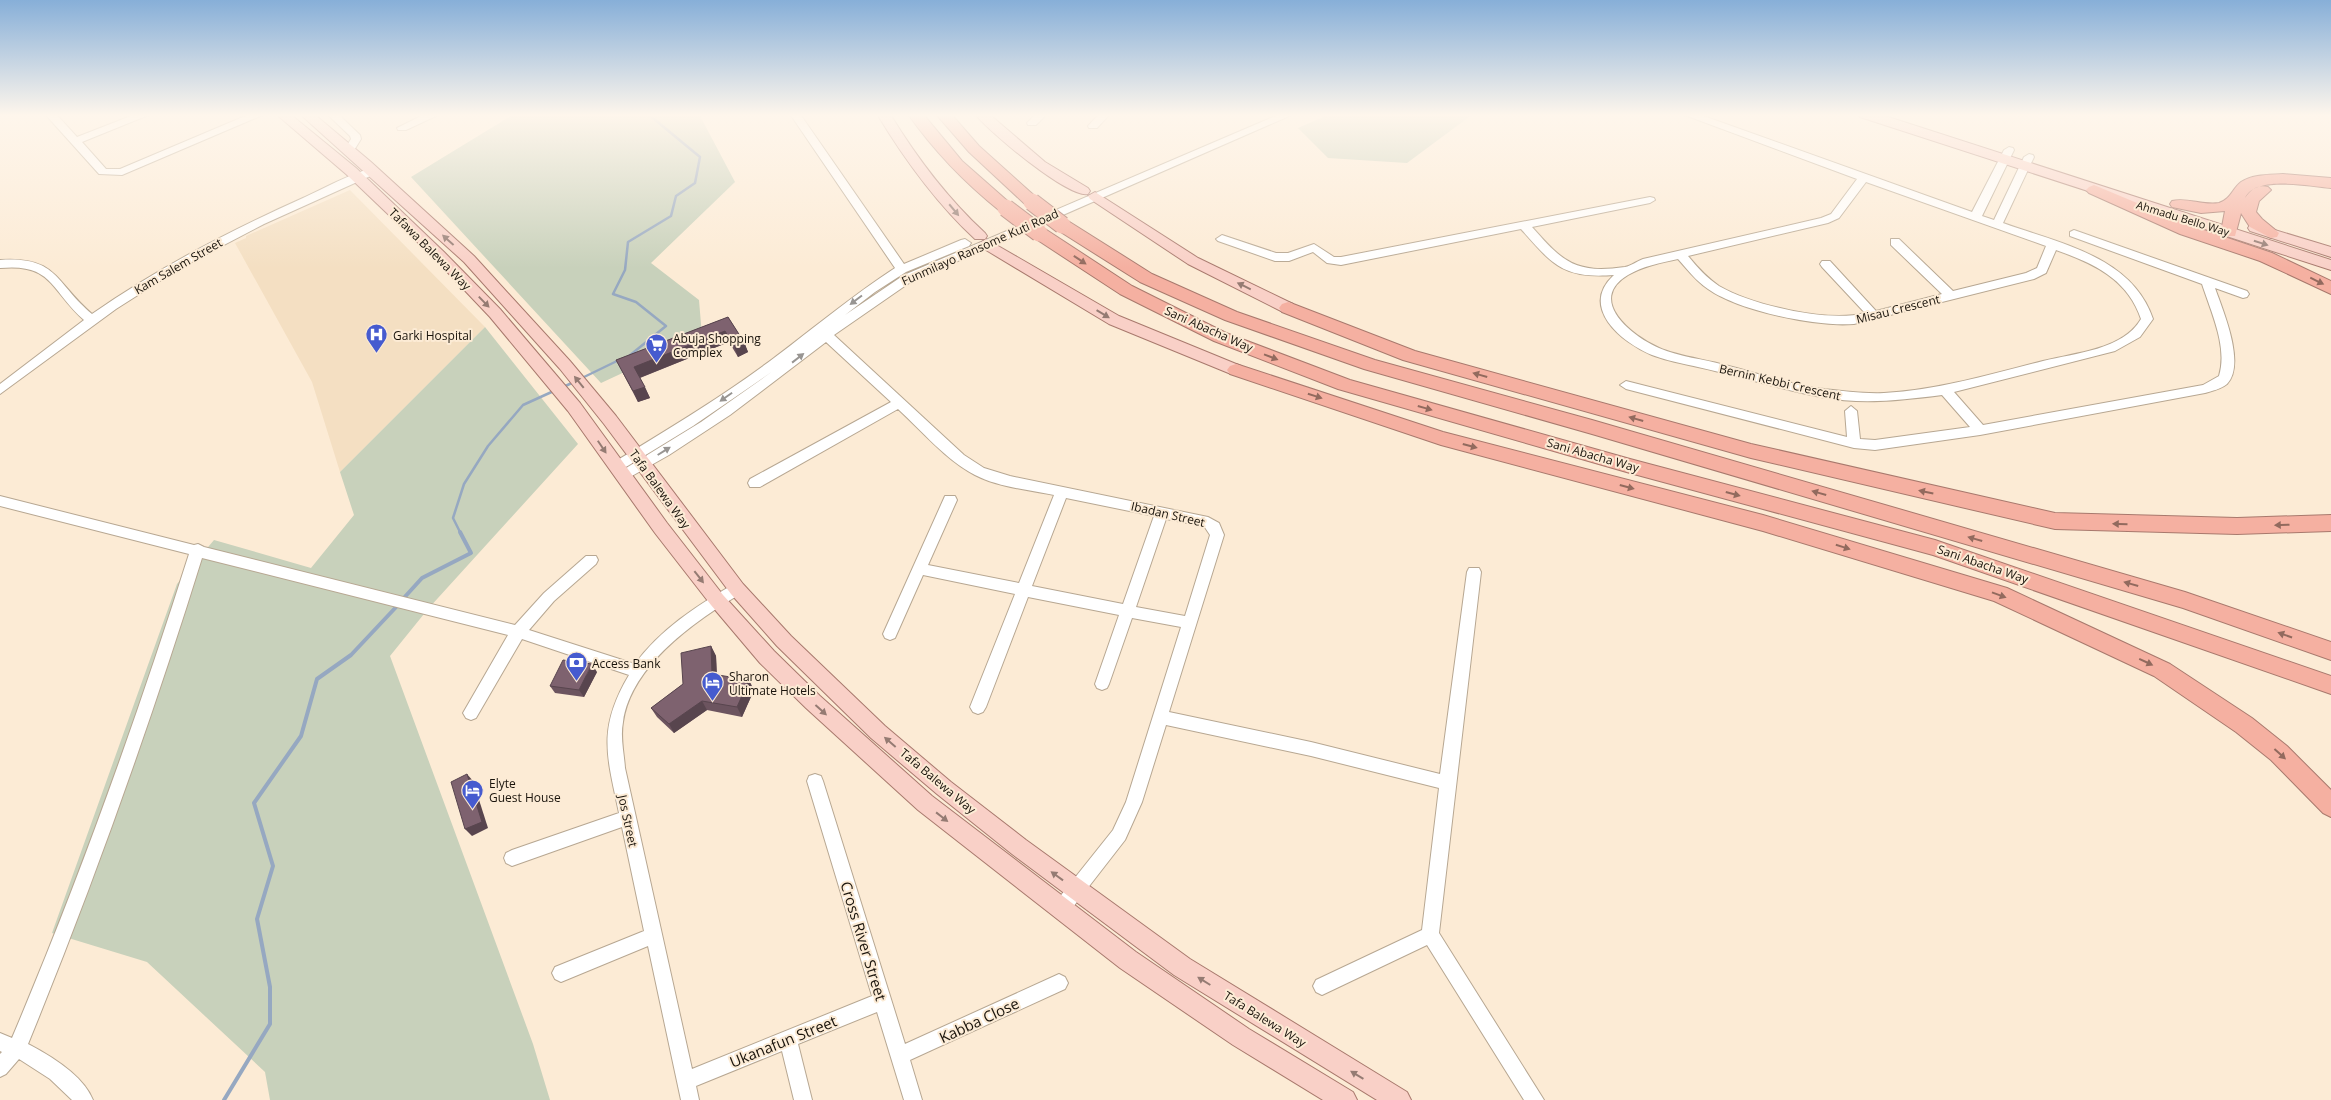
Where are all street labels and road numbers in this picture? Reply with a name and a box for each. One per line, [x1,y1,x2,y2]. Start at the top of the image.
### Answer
street label: Ahmadu Bello Way [2135,197,2232,239]
street label: Tafawa Balewa Way [385,204,476,295]
street label: Funmilayo Ransome Kuti Road [899,205,1061,289]
street label: Kam Salem Street [131,234,225,298]
street label: Misau Crescent [1854,290,1942,328]
street label: Sani Abacha Way [1162,302,1257,356]
street label: Bernin Kebbi Crescent [1718,360,1842,404]
street label: Sani Abacha Way [1545,434,1642,477]
street label: Tafa Balewa Way [625,446,695,533]
street label: Ibadan Street [1129,497,1207,531]
street label: Sani Abacha Way [1935,540,2032,588]
street label: Tafa Balewa Way [896,744,980,818]
street label: Jos Street [614,792,642,849]
street label: Cross River Street [836,879,892,1003]
street label: Tafa Balewa Way [1221,987,1310,1052]
street label: Kabba Close [936,993,1022,1047]
street label: Ukanafun Street [726,1010,840,1072]

